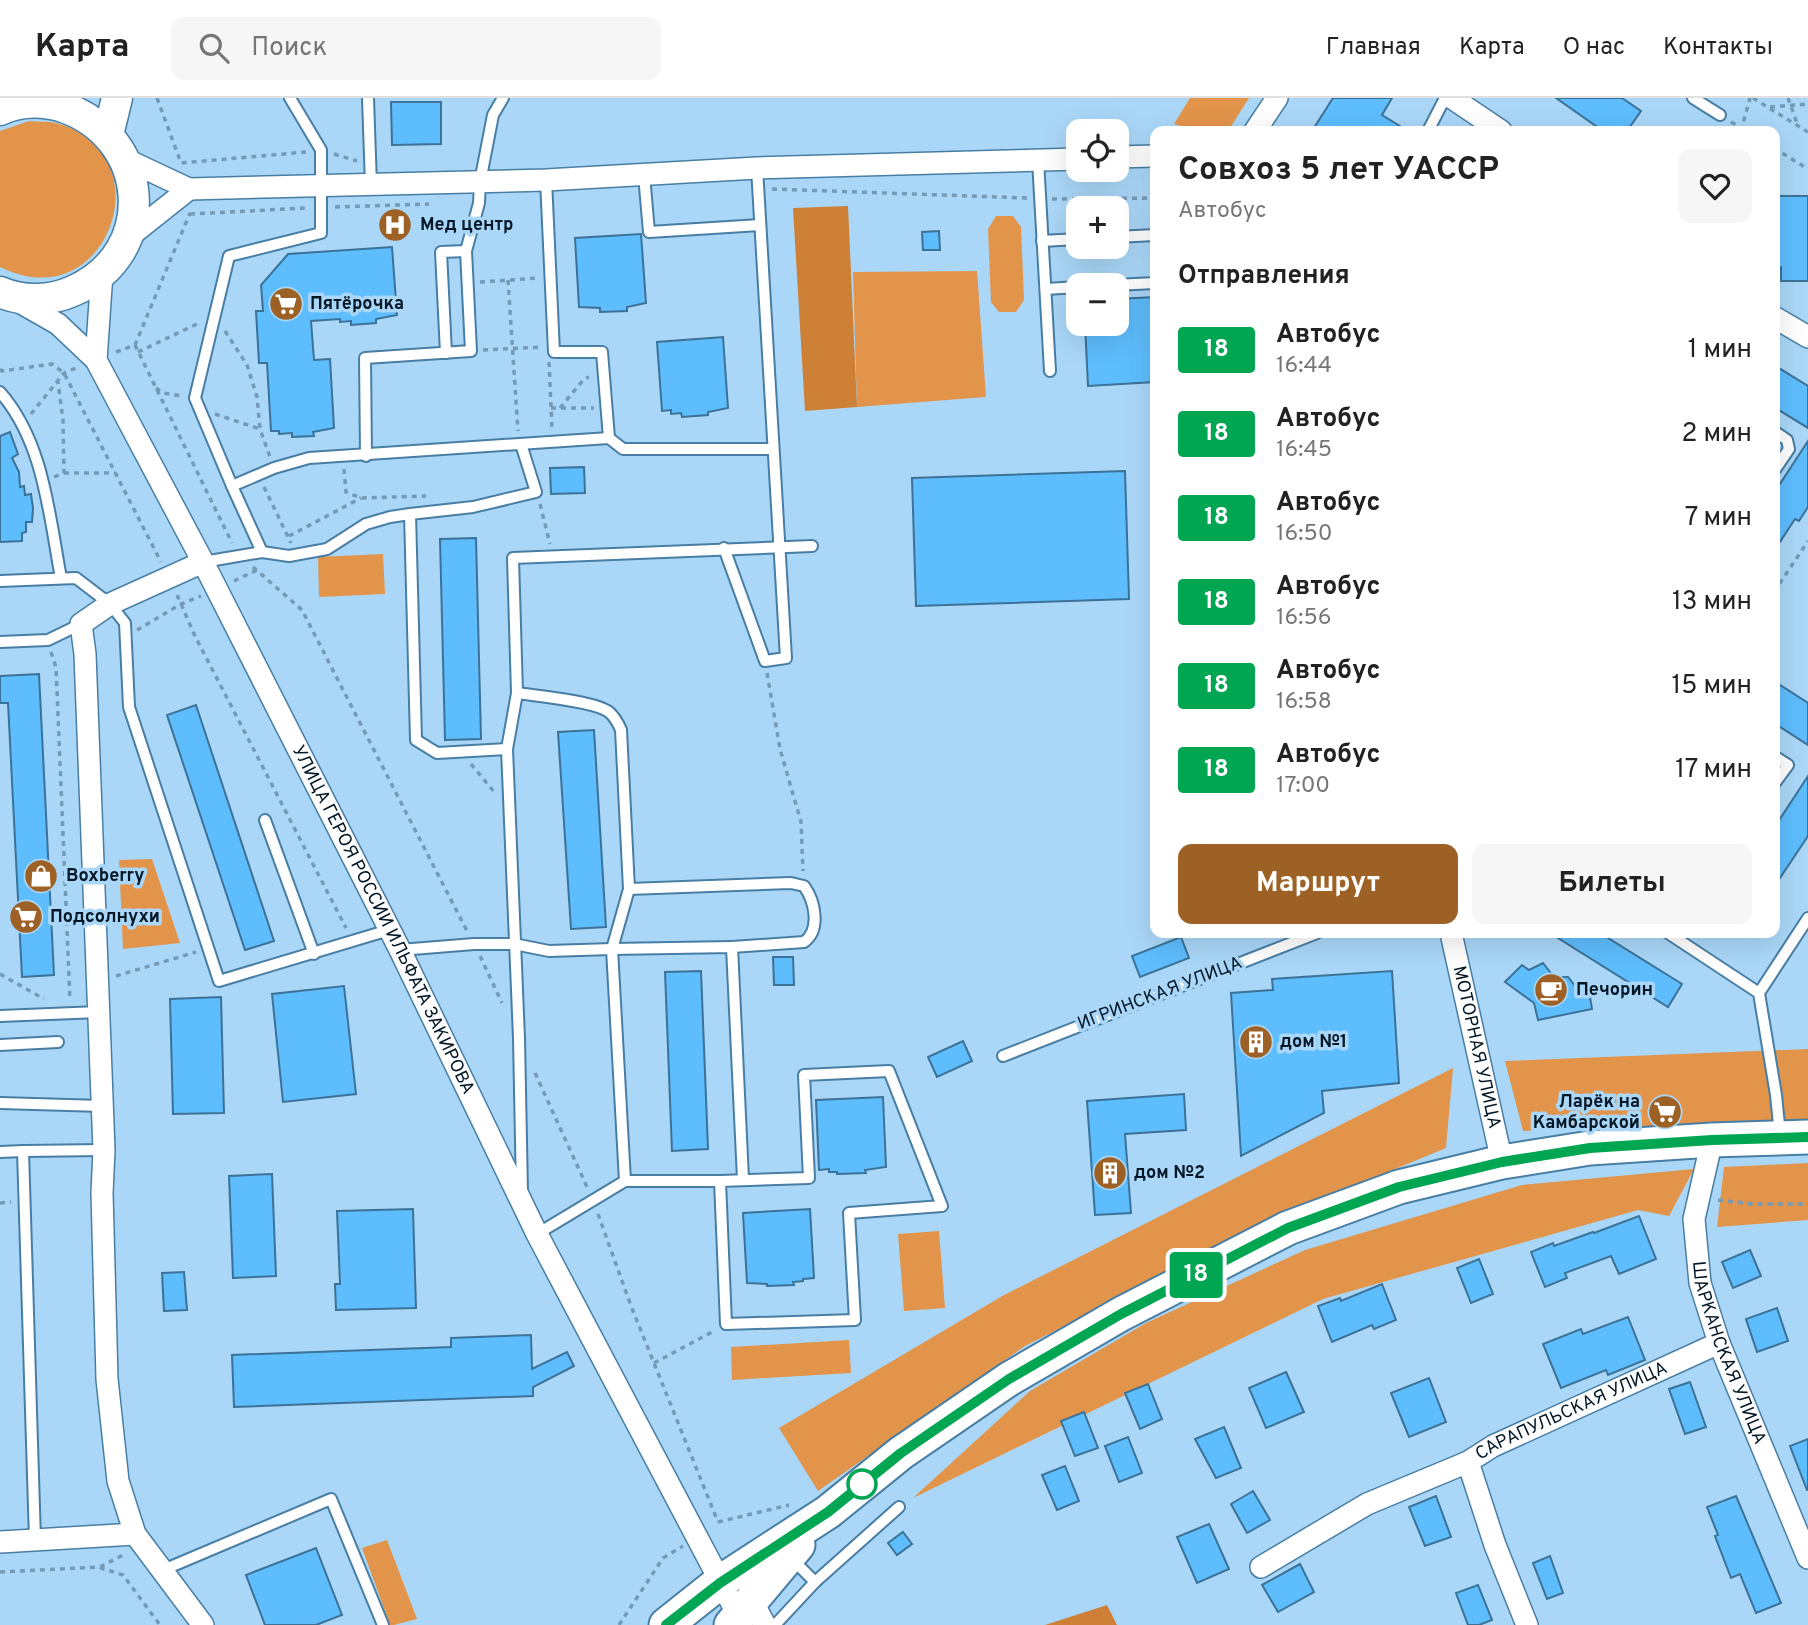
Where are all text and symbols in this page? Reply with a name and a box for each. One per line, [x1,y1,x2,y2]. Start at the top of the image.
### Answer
search box [171,17,661,80]
text: Карта [35,27,129,69]
icon: search [195,29,233,67]
text: Поиск [251,32,327,65]
text: Главная [1326,33,1421,63]
text: Карта [1459,33,1525,63]
text: О нас [1563,33,1625,63]
text: Контакты [1663,33,1773,63]
map controls [1066,119,1129,336]
button: locate [1066,119,1129,182]
button: heart [1678,149,1752,223]
text: Совхоз 5 лет УАССР [1178,150,1499,192]
button: + [1066,196,1129,259]
text: Автобус [1178,197,1266,226]
hospital icon: Мед центр [376,206,414,244]
place label: Мед центр [420,214,513,237]
text: Отправления [1178,260,1350,293]
button: − [1066,273,1129,336]
supermarket icon: Пятёрочка [267,285,305,323]
place label: Пятёрочка [310,293,404,316]
text: Автобус [1276,319,1381,352]
text: 1 мин [1688,334,1752,367]
text: 18 [1204,335,1229,365]
text: 16:44 [1276,352,1332,381]
text: Автобус [1276,403,1381,436]
text: 2 мин [1681,418,1752,451]
text: 18 [1204,419,1229,449]
text: 16:45 [1276,436,1332,465]
text: Автобус [1276,487,1381,520]
text: 7 мин [1685,502,1752,535]
text: 18 [1204,503,1229,533]
text: 16:50 [1276,520,1333,549]
text: Автобус [1276,571,1381,604]
text: 13 мин [1672,586,1752,619]
text: 18 [1204,587,1229,617]
text: 16:56 [1276,604,1332,633]
text: Автобус [1276,655,1381,688]
text: 15 мин [1672,670,1752,703]
text: 18 [1204,671,1229,701]
text: 16:58 [1276,688,1332,717]
text: Автобус [1276,739,1381,772]
street label: УЛИЦА ГЕРОЯ РОССИИ ИЛЬФАТА ЗАКИРОВА [287,742,479,1098]
text: 17 мин [1675,754,1752,787]
text: 18 [1204,755,1229,785]
text: 17:00 [1276,772,1330,801]
button: Маршрут [1178,844,1458,924]
button: Билеты [1472,844,1752,924]
shop icon: Boxberry [22,857,60,895]
place label: Boxberry [66,865,144,888]
supermarket icon: Подсолнухи [7,898,45,936]
place label: Подсолнухи [50,906,160,929]
street label: ИГРИНСКАЯ УЛИЦА [1074,952,1246,1036]
street label: МОТОРНАЯ УЛИЦА [1447,964,1506,1131]
cafe icon: Печорин [1532,971,1570,1009]
place label: Печорин [1576,979,1653,1002]
building icon: дом №1 [1237,1023,1275,1061]
place label: дом №1 [1280,1031,1347,1054]
place label: Ларёк на Камбарской [1533,1091,1640,1135]
supermarket icon: Ларёк на Камбарской [1646,1093,1684,1131]
building icon: дом №2 [1091,1154,1129,1192]
place label: дом №2 [1134,1162,1205,1185]
line badge: 18 [1164,1252,1228,1298]
text: 18 [1184,1260,1208,1290]
street label: ШАРКАНСКАЯ УЛИЦА [1686,1260,1771,1448]
street label: САРАПУЛЬСКАЯ УЛИЦА [1471,1357,1671,1466]
unlabelled marker [847,1469,877,1499]

